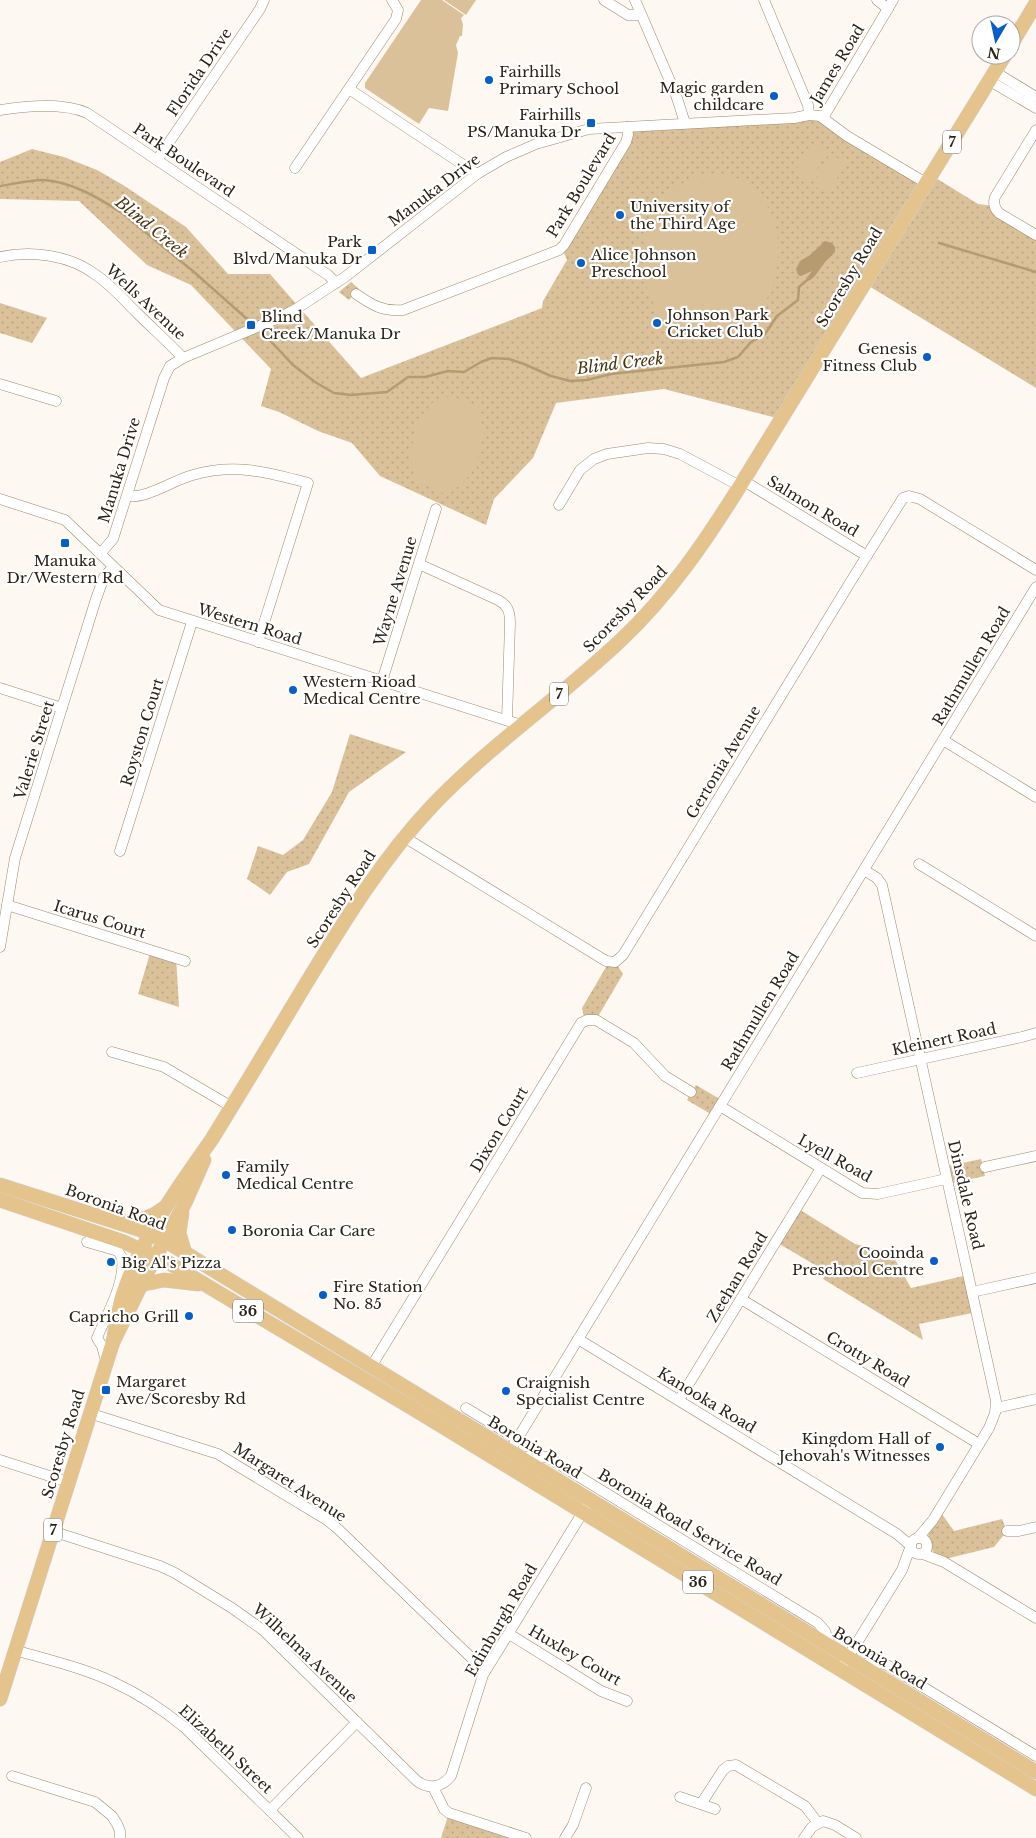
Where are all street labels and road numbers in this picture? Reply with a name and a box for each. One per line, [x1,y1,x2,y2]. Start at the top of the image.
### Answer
street label: James Road [805,21,868,109]
street label: Florida Drive [162,24,236,120]
street label: Park Boulevard [130,119,238,201]
street label: Park Boulevard [542,130,620,240]
road number: 7 [943,130,961,154]
street label: Manuka Drive [385,149,483,231]
street label: Scoresby Road [812,224,886,330]
street label: Wells Avenue [101,259,190,344]
street label: Manuka Drive [94,415,144,525]
street label: Salmon Road [764,471,862,541]
street label: Wayne Avenue [369,534,421,649]
street label: Scoresby Road [579,562,671,656]
street label: Western Road [195,599,304,649]
street label: Rathmullen Road [928,603,1014,729]
street label: Royston Court [117,675,168,788]
road number: 7 [550,682,568,706]
street label: Valerie Street [10,698,58,803]
street label: Gertonia Avenue [682,702,764,822]
street label: Scoresby Road [302,847,380,951]
street label: Icarus Court [52,896,149,942]
street label: Rathmullen Road [717,948,803,1074]
street label: Kleinert Road [890,1019,998,1059]
street label: Dixon Court [466,1083,532,1175]
street label: Lyell Road [795,1130,875,1186]
street label: Dinsdale Road [944,1138,988,1252]
street label: Boronia Road [63,1180,169,1234]
street label: Zeehan Road [703,1228,771,1326]
road number: 36 [233,1300,263,1322]
street label: Crotty Road [823,1327,913,1391]
street label: Kanooka Road [654,1363,760,1437]
street label: Scoresby Road [37,1387,89,1501]
street label: Boronia Road [485,1412,585,1482]
street label: Margaret Avenue [230,1438,350,1526]
street label: Boronia Road Service Road [595,1465,785,1589]
road number: 7 [44,1518,62,1542]
street label: Edinburgh Road [461,1560,541,1680]
road number: 36 [683,1570,713,1594]
street label: Wilhelma Avenue [248,1599,361,1706]
street label: Huxley Court [525,1621,625,1689]
street label: Boronia Road [830,1623,930,1693]
street label: Elizabeth Street [175,1701,277,1798]

